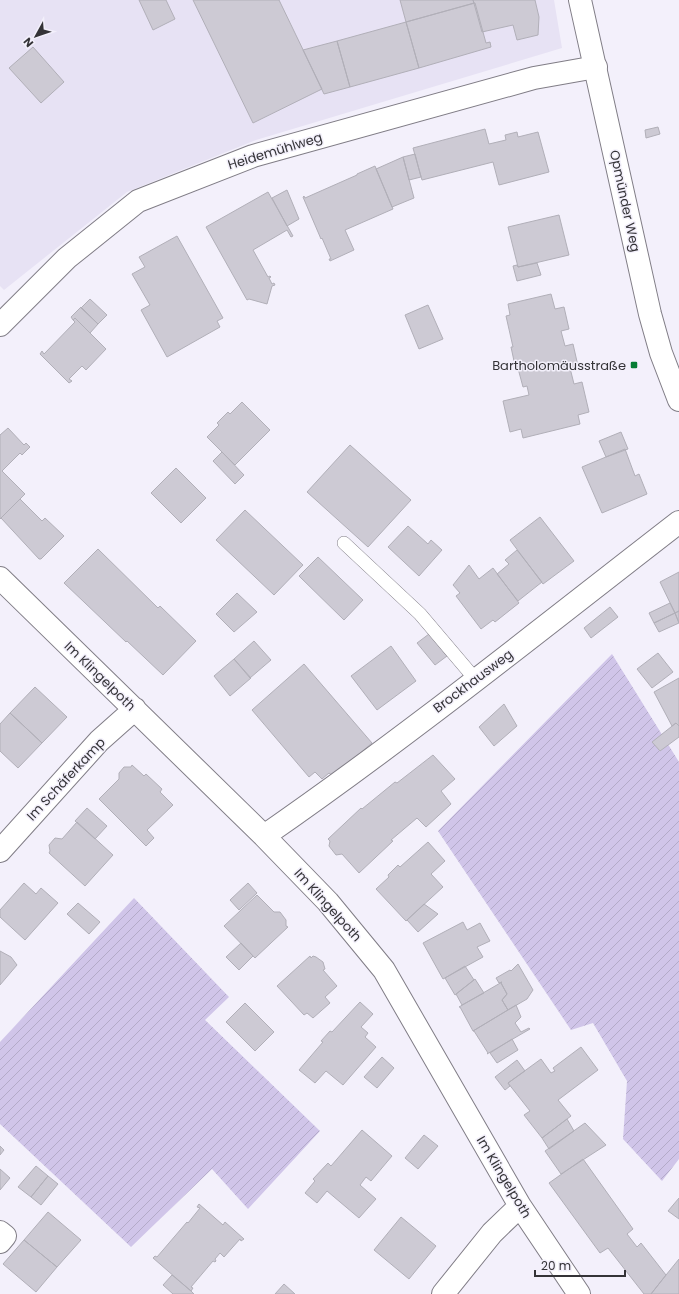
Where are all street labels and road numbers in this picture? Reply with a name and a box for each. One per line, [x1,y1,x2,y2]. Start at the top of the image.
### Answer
street label: Heidemühlweg [225,128,325,174]
street label: Opmünder Weg [605,148,645,254]
street label: Im Klingelpoth [60,637,140,715]
street label: Brockhausweg [429,645,517,717]
street label: Im Schäferkamp [22,733,110,825]
street label: Im Klingelpoth [290,864,366,946]
street label: Im Klingelpoth [472,1132,536,1222]

